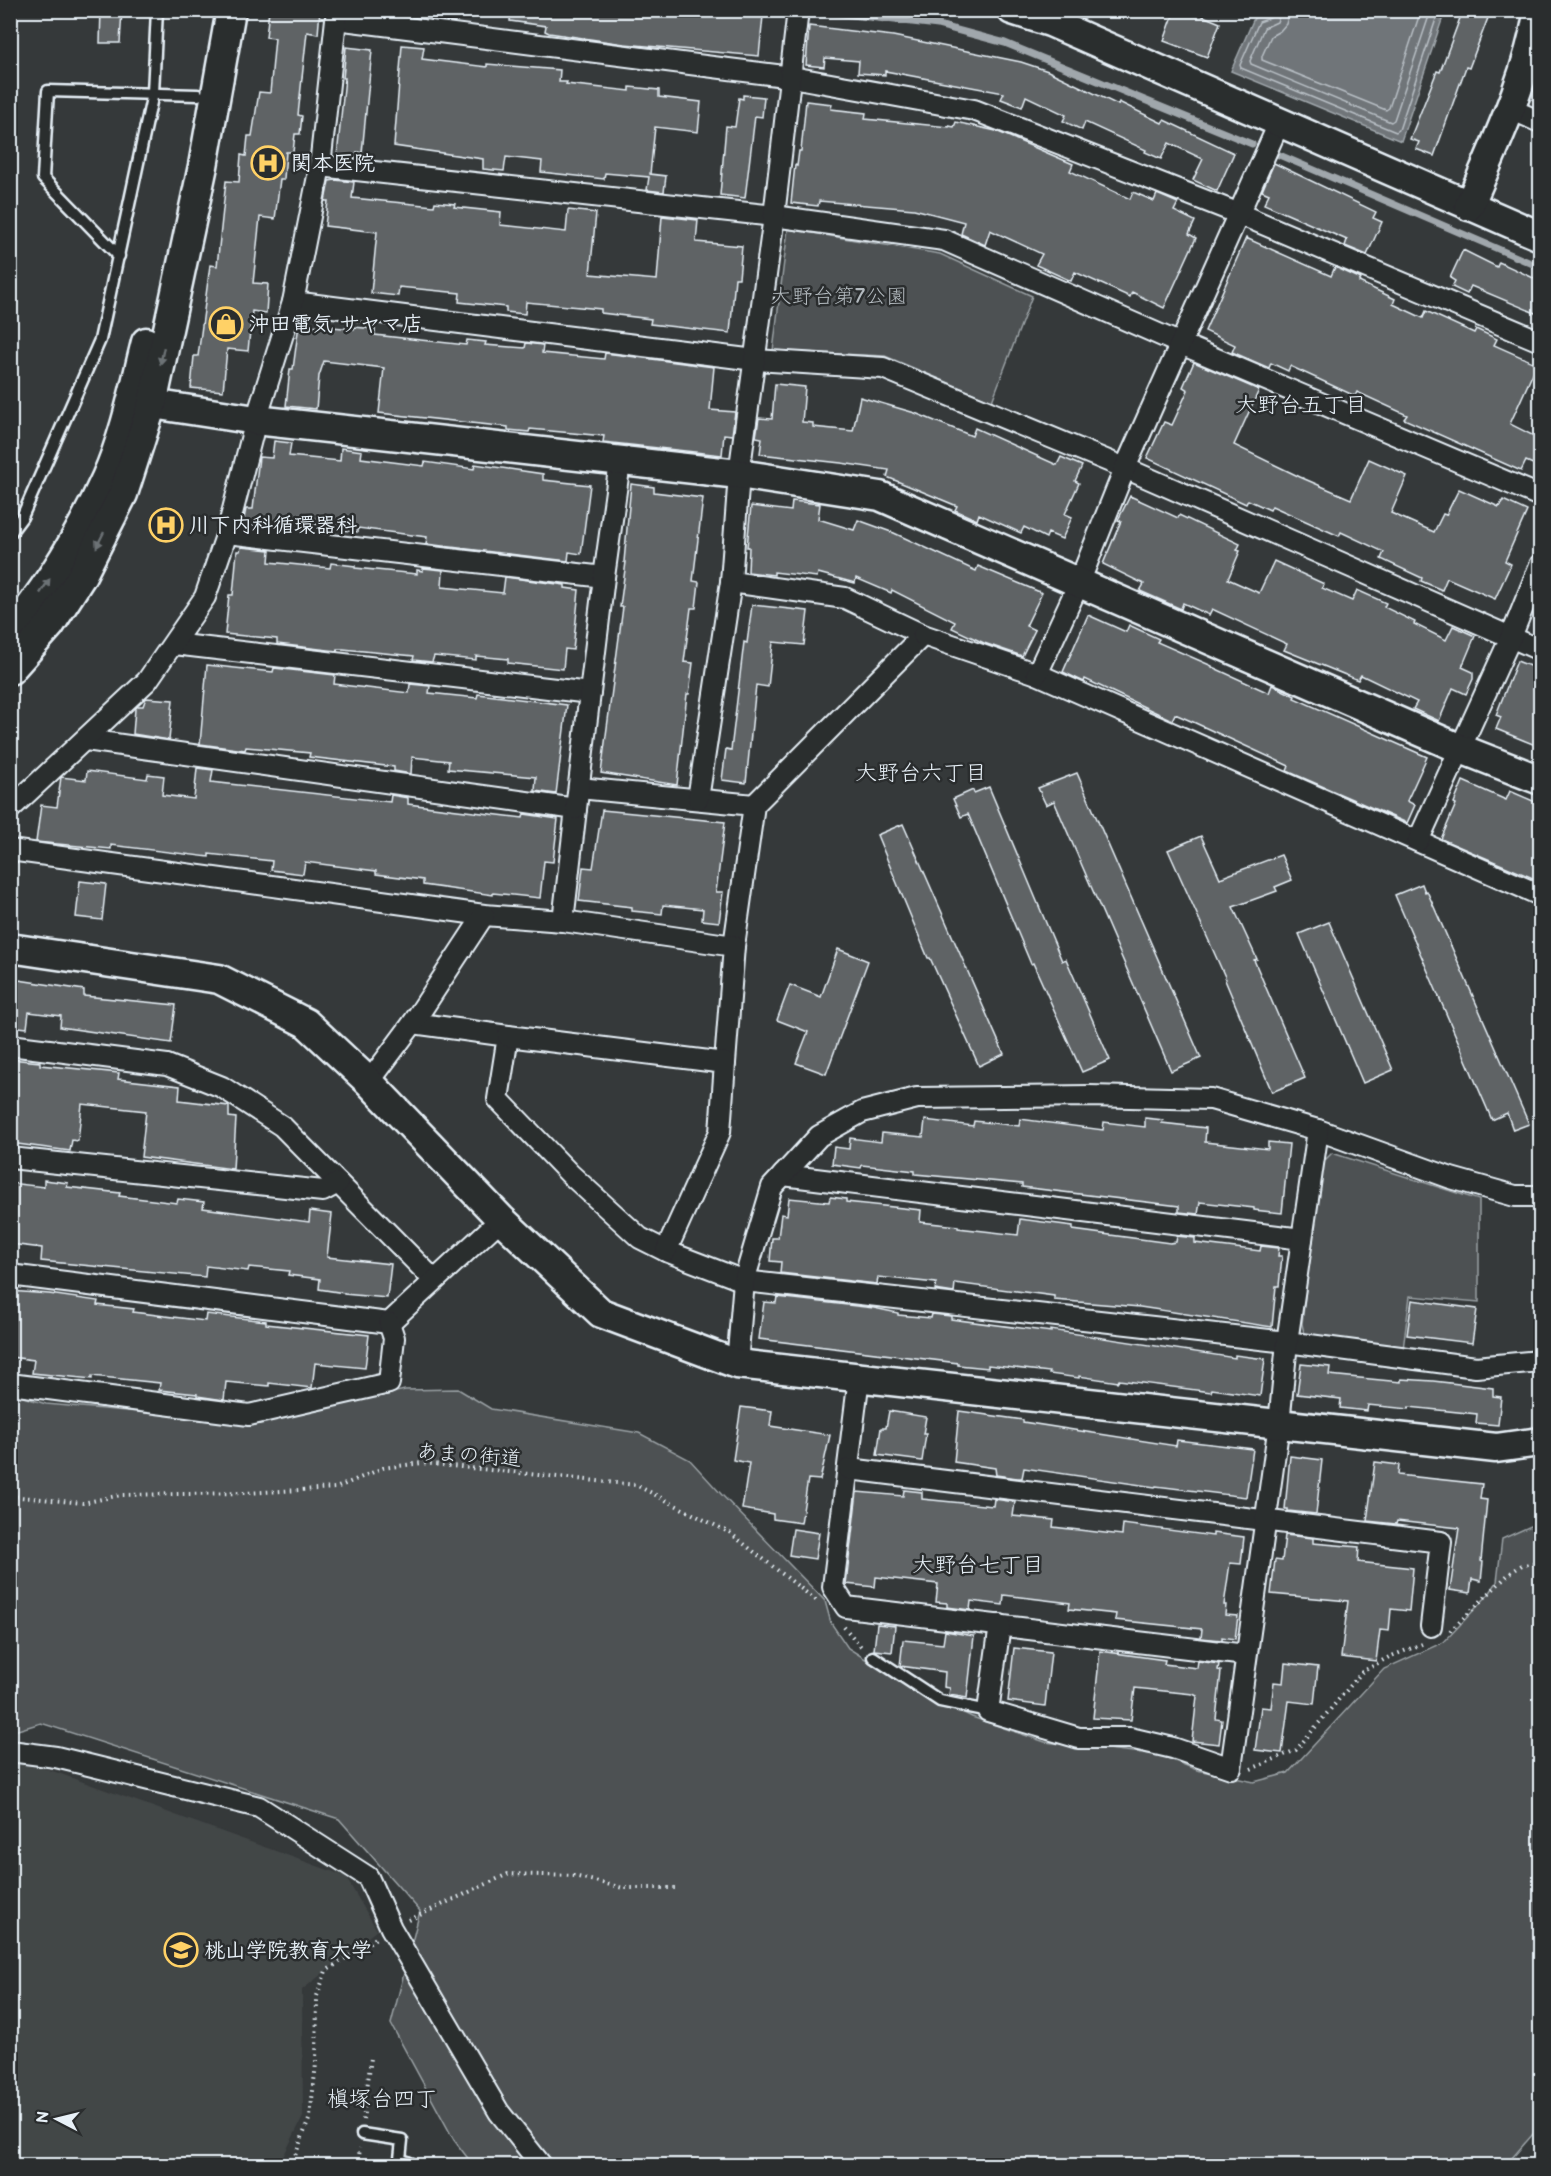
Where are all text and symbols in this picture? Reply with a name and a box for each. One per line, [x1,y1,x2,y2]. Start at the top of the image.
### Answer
hospital icon: 関本医院 [250,145,286,181]
place label: 関本医院 [291,151,375,176]
park label: 大野台第7公園 [771,284,907,309]
shop icon: 沖田電気 サヤマ店 [208,306,244,342]
place label: 沖田電気 サヤマ店 [249,312,423,337]
one-way arrow [157,347,166,366]
district label: 大野台五丁目 [1235,392,1367,419]
hospital icon: 川下内科循環器科 [148,507,184,543]
place label: 川下内科循環器科 [189,513,357,538]
one-way arrow [95,531,105,549]
one-way arrow [39,578,50,594]
district label: 大野台六丁目 [855,760,987,787]
street label: あまの街道 [416,1439,522,1472]
district label: 大野台七丁目 [912,1552,1044,1579]
school or university icon: 桃山学院教育大学 [163,1932,199,1968]
place label: 桃山学院教育大学 [204,1938,372,1963]
district label: 槇塚台四丁 [327,2086,437,2113]
north arrow [27,2089,87,2149]
text: N [33,2110,54,2124]

